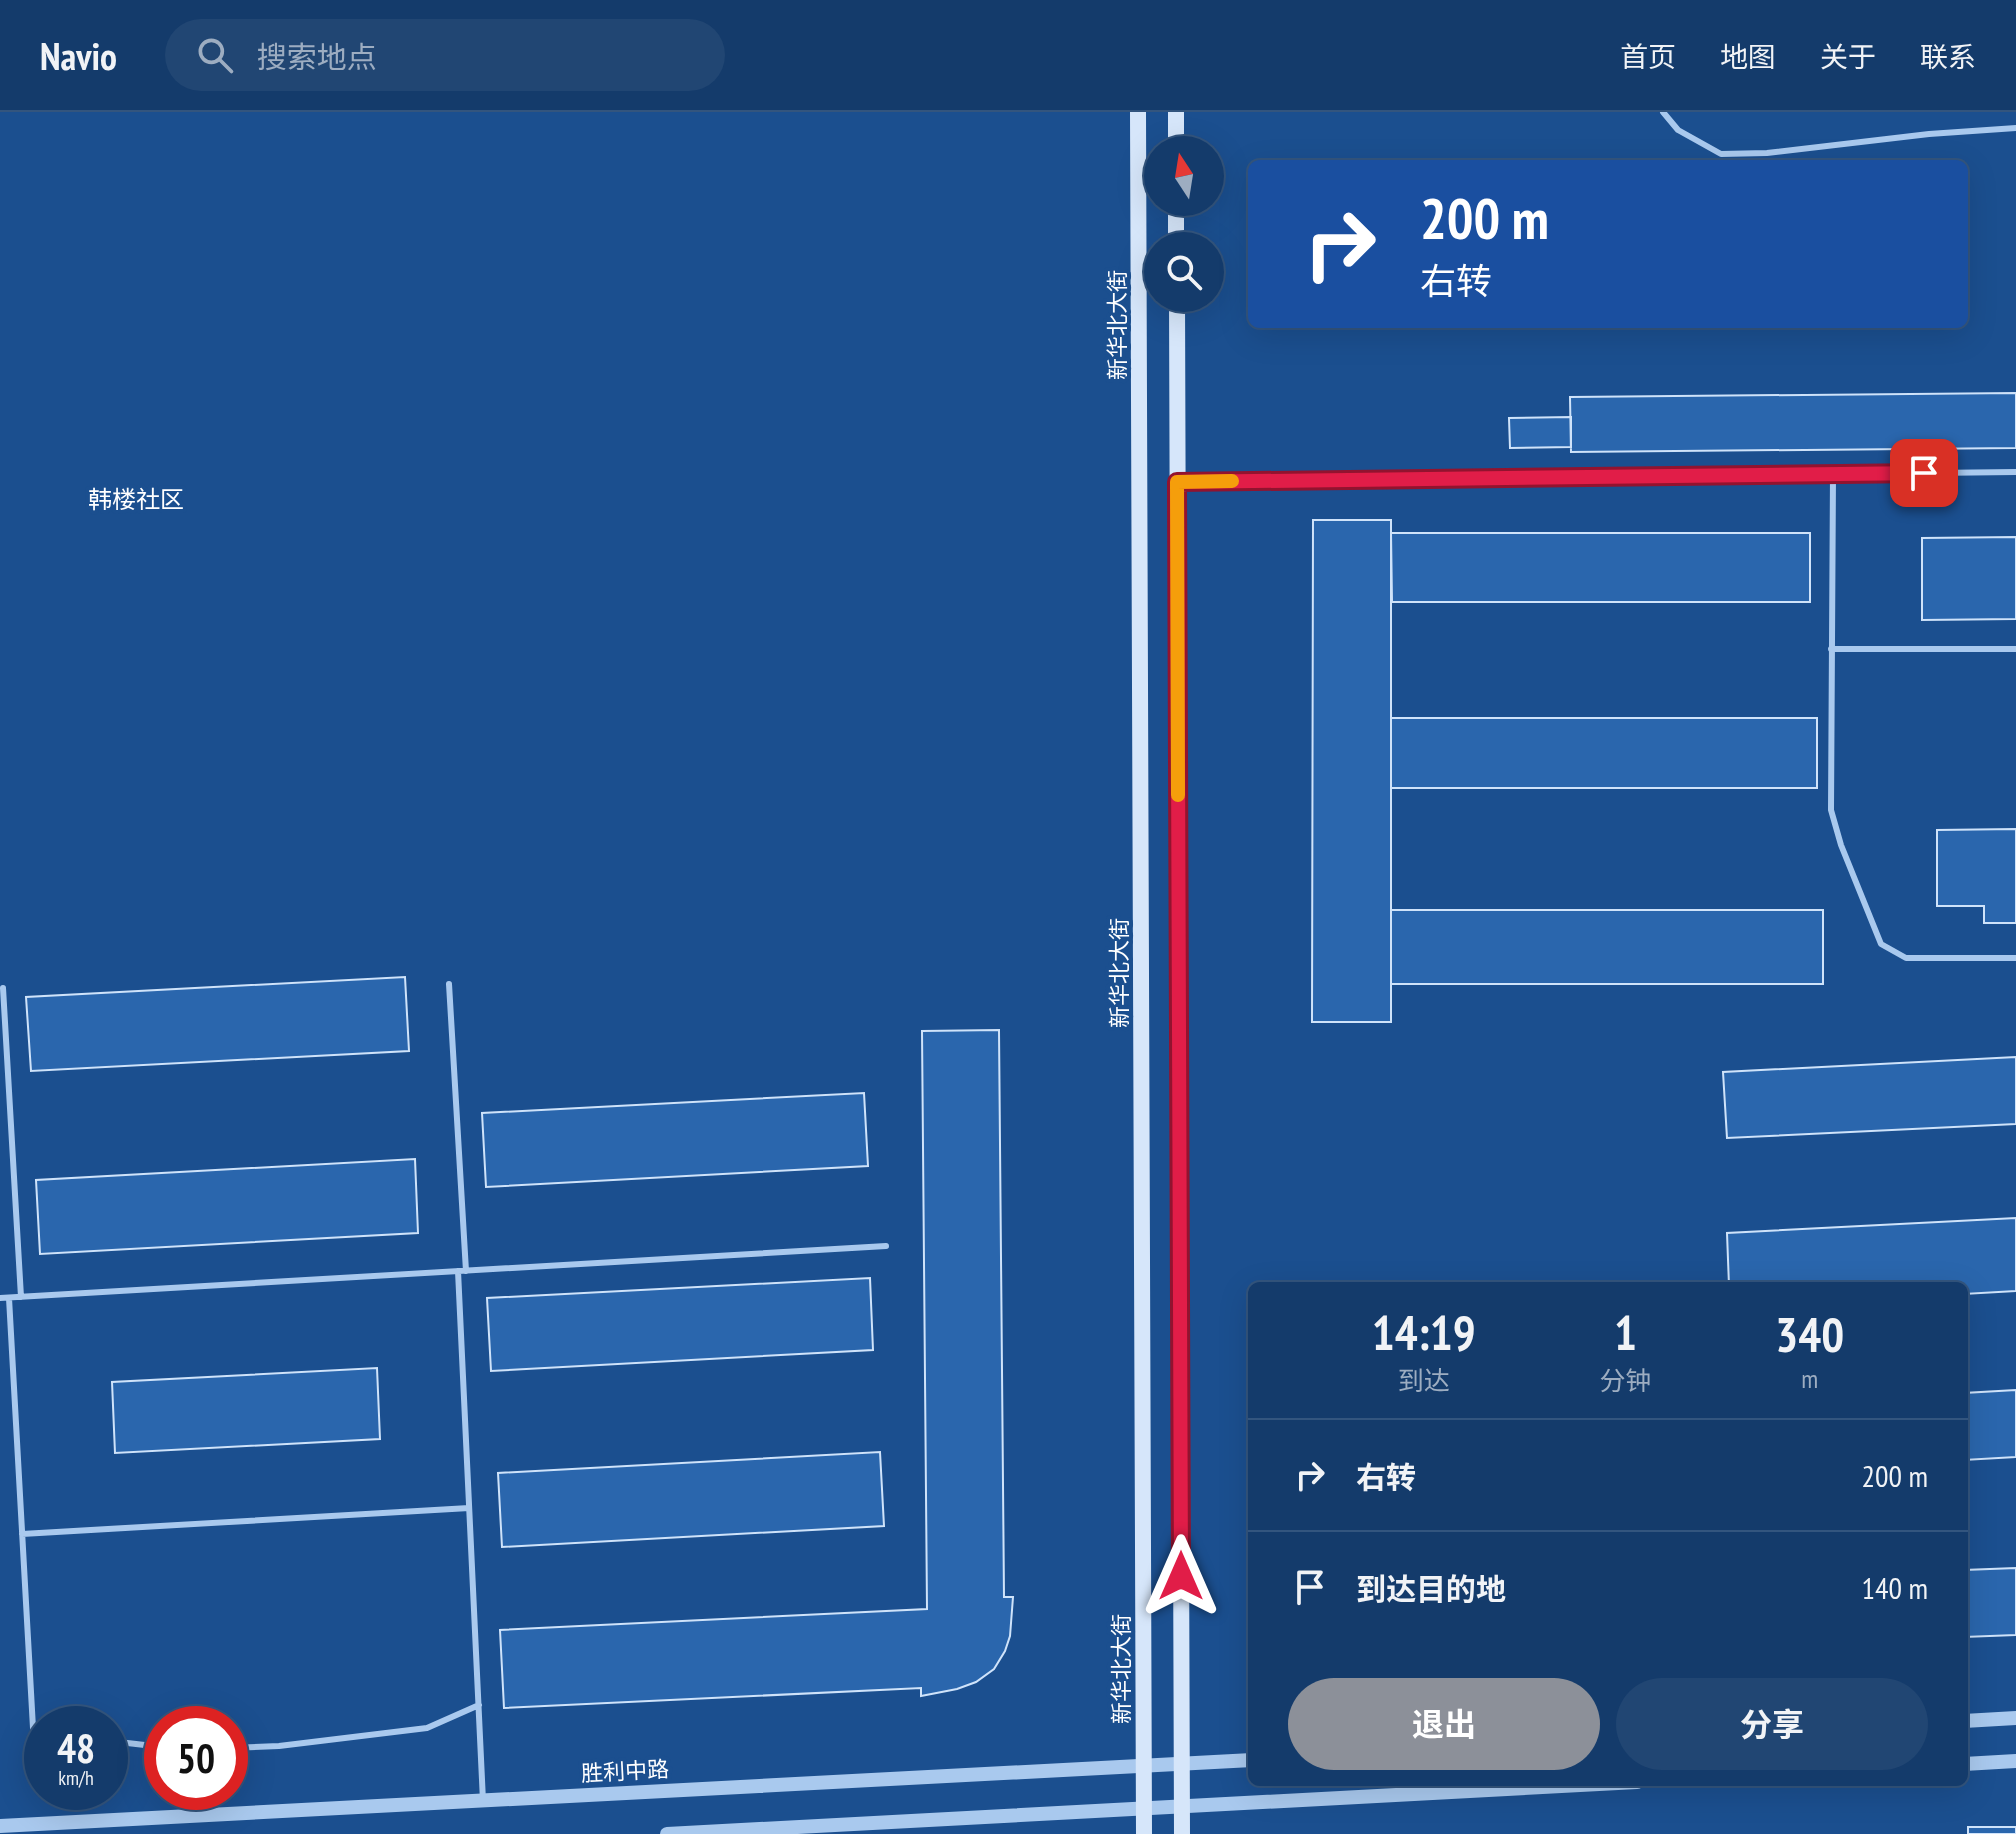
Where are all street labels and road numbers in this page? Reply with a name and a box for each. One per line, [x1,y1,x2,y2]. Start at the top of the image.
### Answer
street label: 新华北大街 [1103,270,1131,380]
street label: 新华北大街 [1105,918,1133,1028]
street label: 新华北大街 [1107,1614,1135,1724]
street label: 胜利中路 [580,1755,670,1787]

